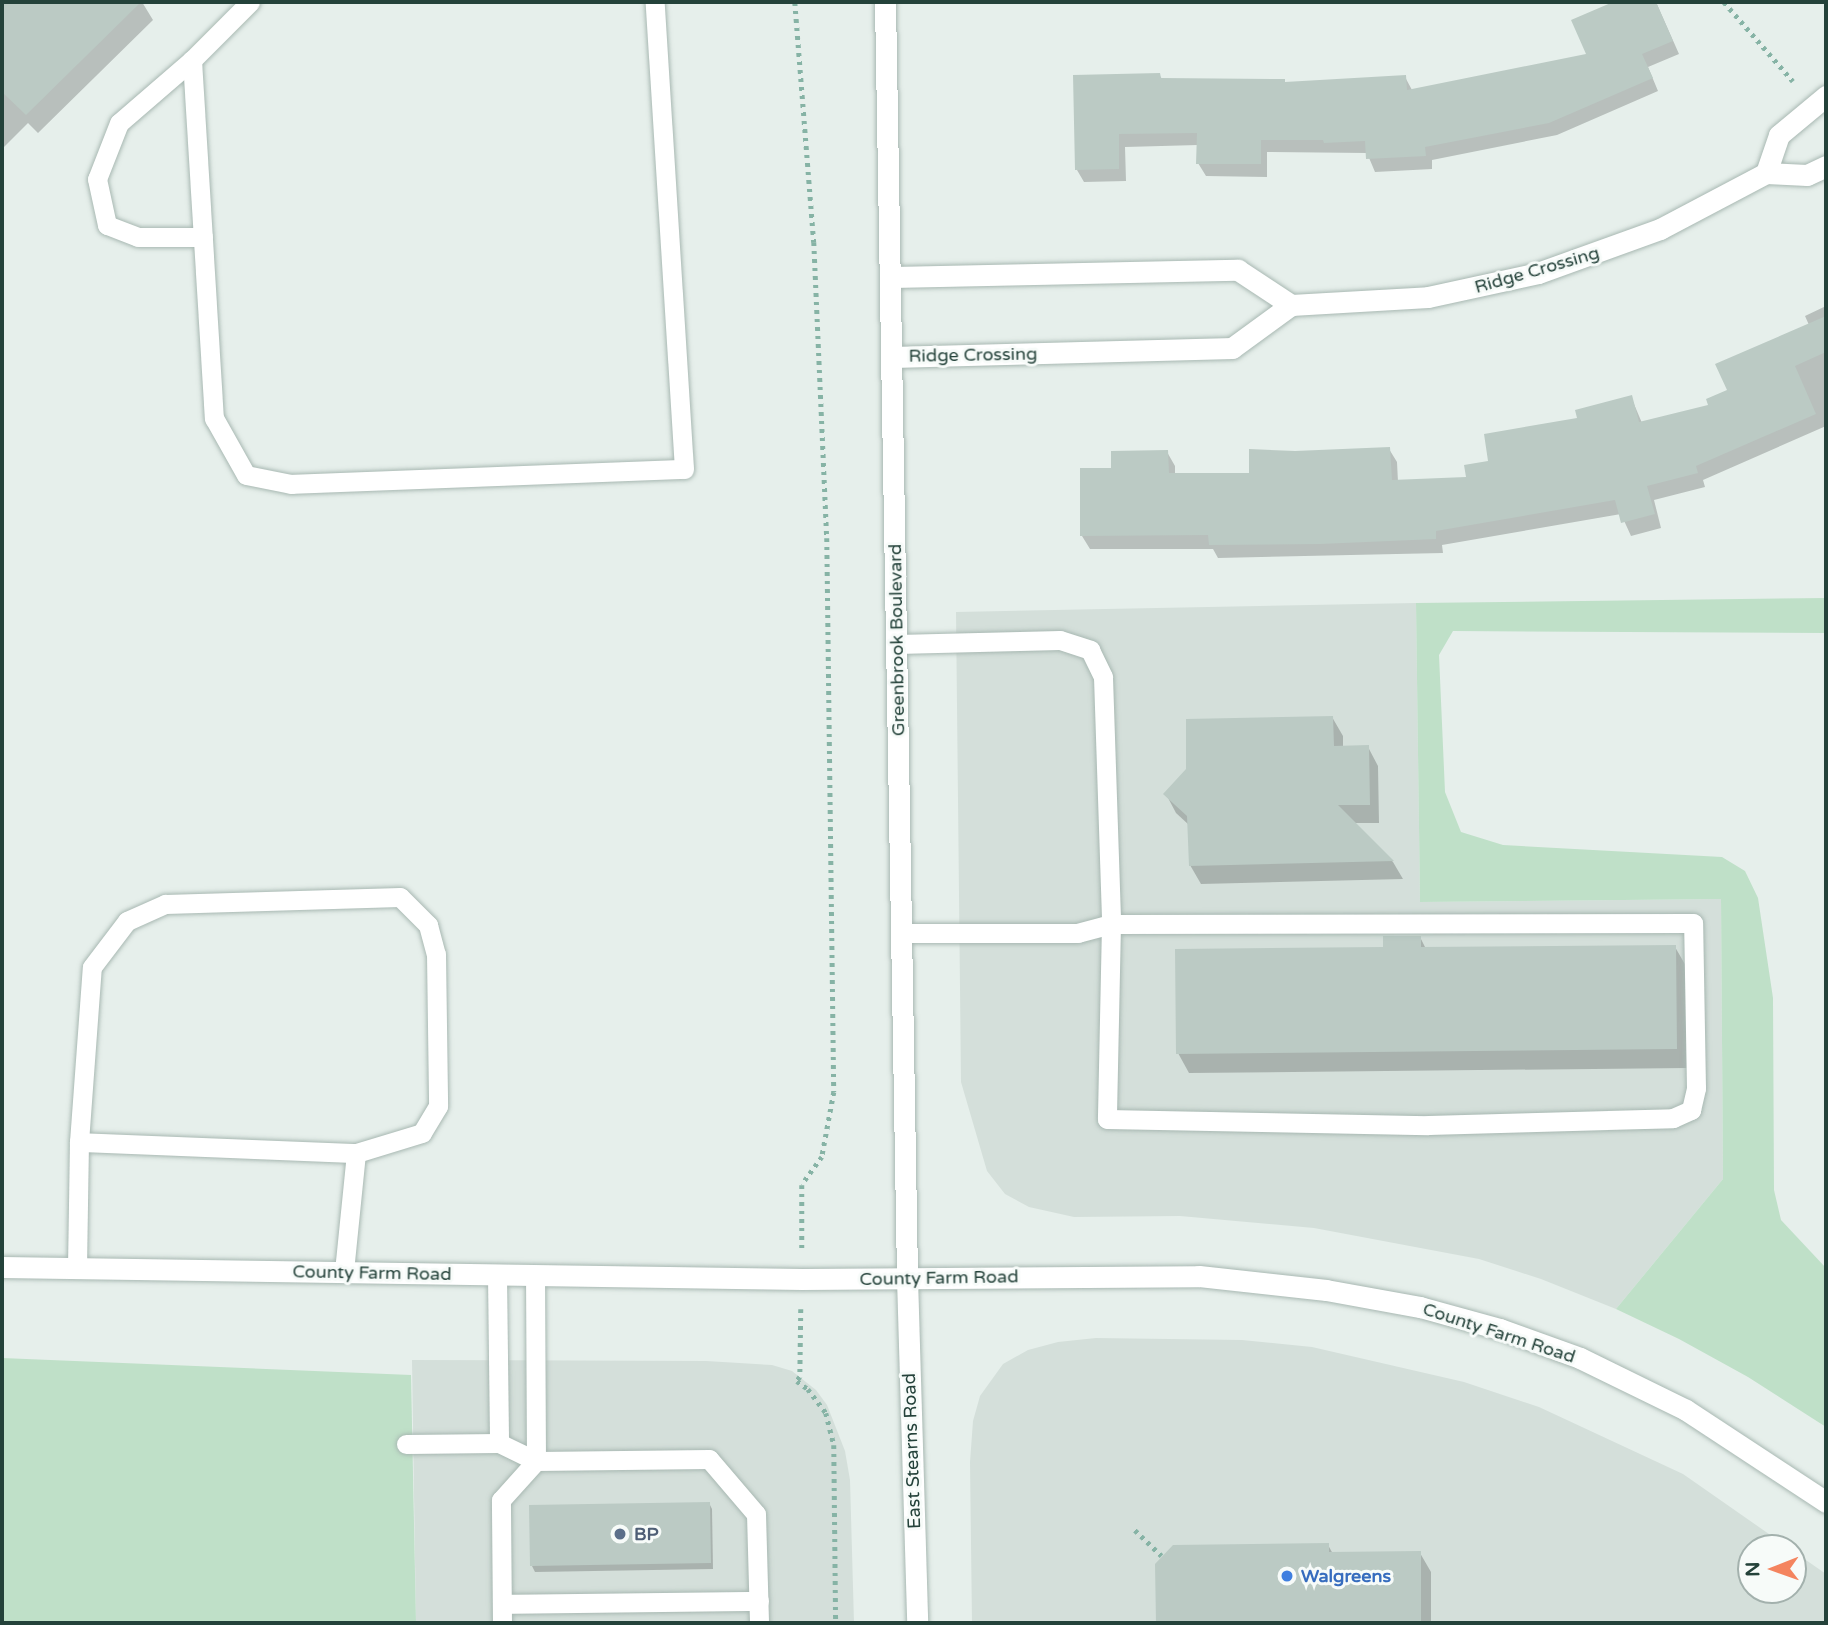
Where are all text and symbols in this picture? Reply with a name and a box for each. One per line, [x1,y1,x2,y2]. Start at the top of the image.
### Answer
street label: Ridge Crossing [1472,242,1602,298]
street label: Ridge Crossing [908,343,1038,367]
street label: Greenbrook Boulevard [885,544,909,736]
street label: County Farm Road [292,1261,452,1285]
street label: County Farm Road [859,1266,1019,1290]
street label: County Farm Road [1420,1298,1578,1368]
street label: East Stearns Road [898,1373,926,1529]
place label: BP [634,1523,659,1545]
marker: BP [612,1526,628,1542]
north arrow [1737,1534,1807,1604]
text: N [1742,1562,1764,1577]
place label: Walgreens [1301,1565,1391,1587]
marker: Walgreens [1279,1568,1295,1584]

